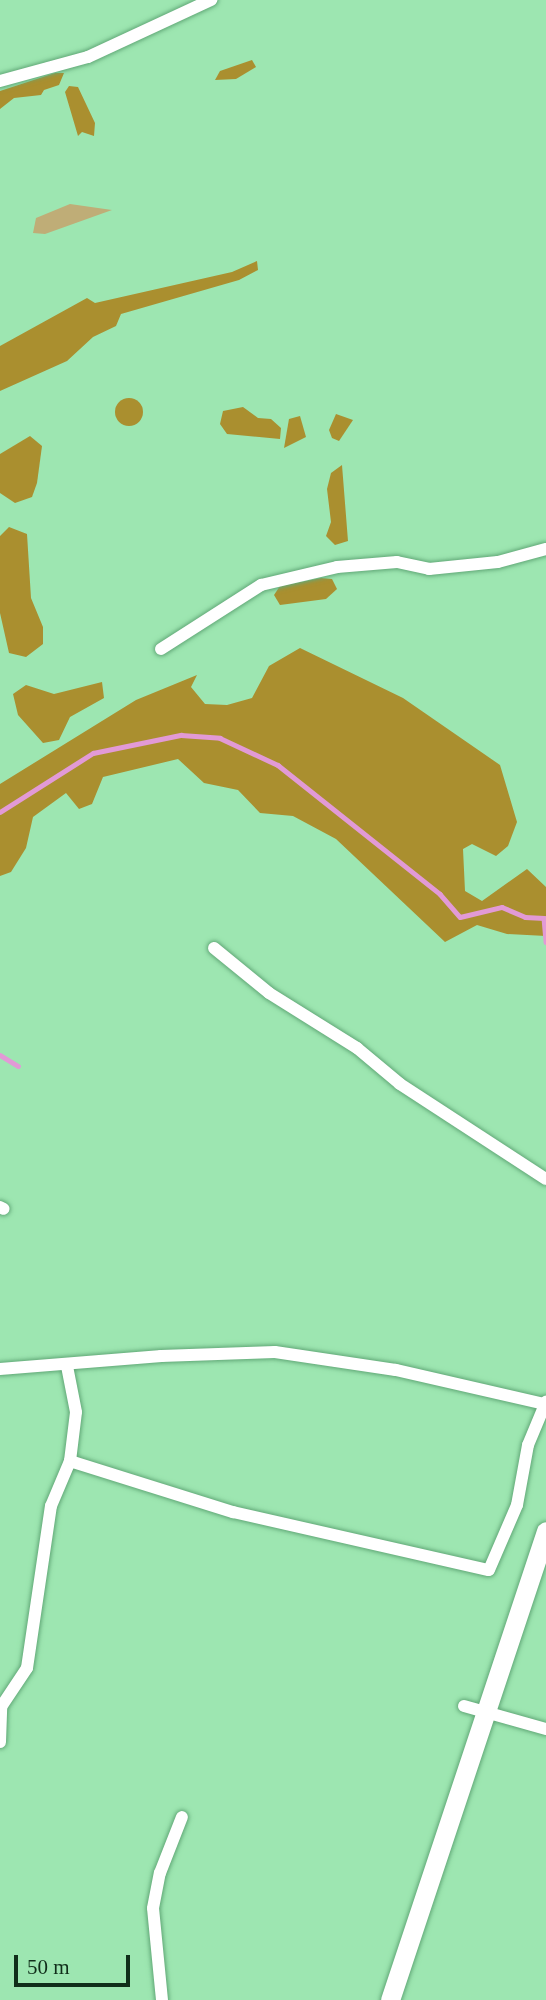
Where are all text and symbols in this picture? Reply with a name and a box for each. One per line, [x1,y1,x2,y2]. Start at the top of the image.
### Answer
scale bar [18,1940,133,1984]
text: 50 m [27,1955,70,1979]

